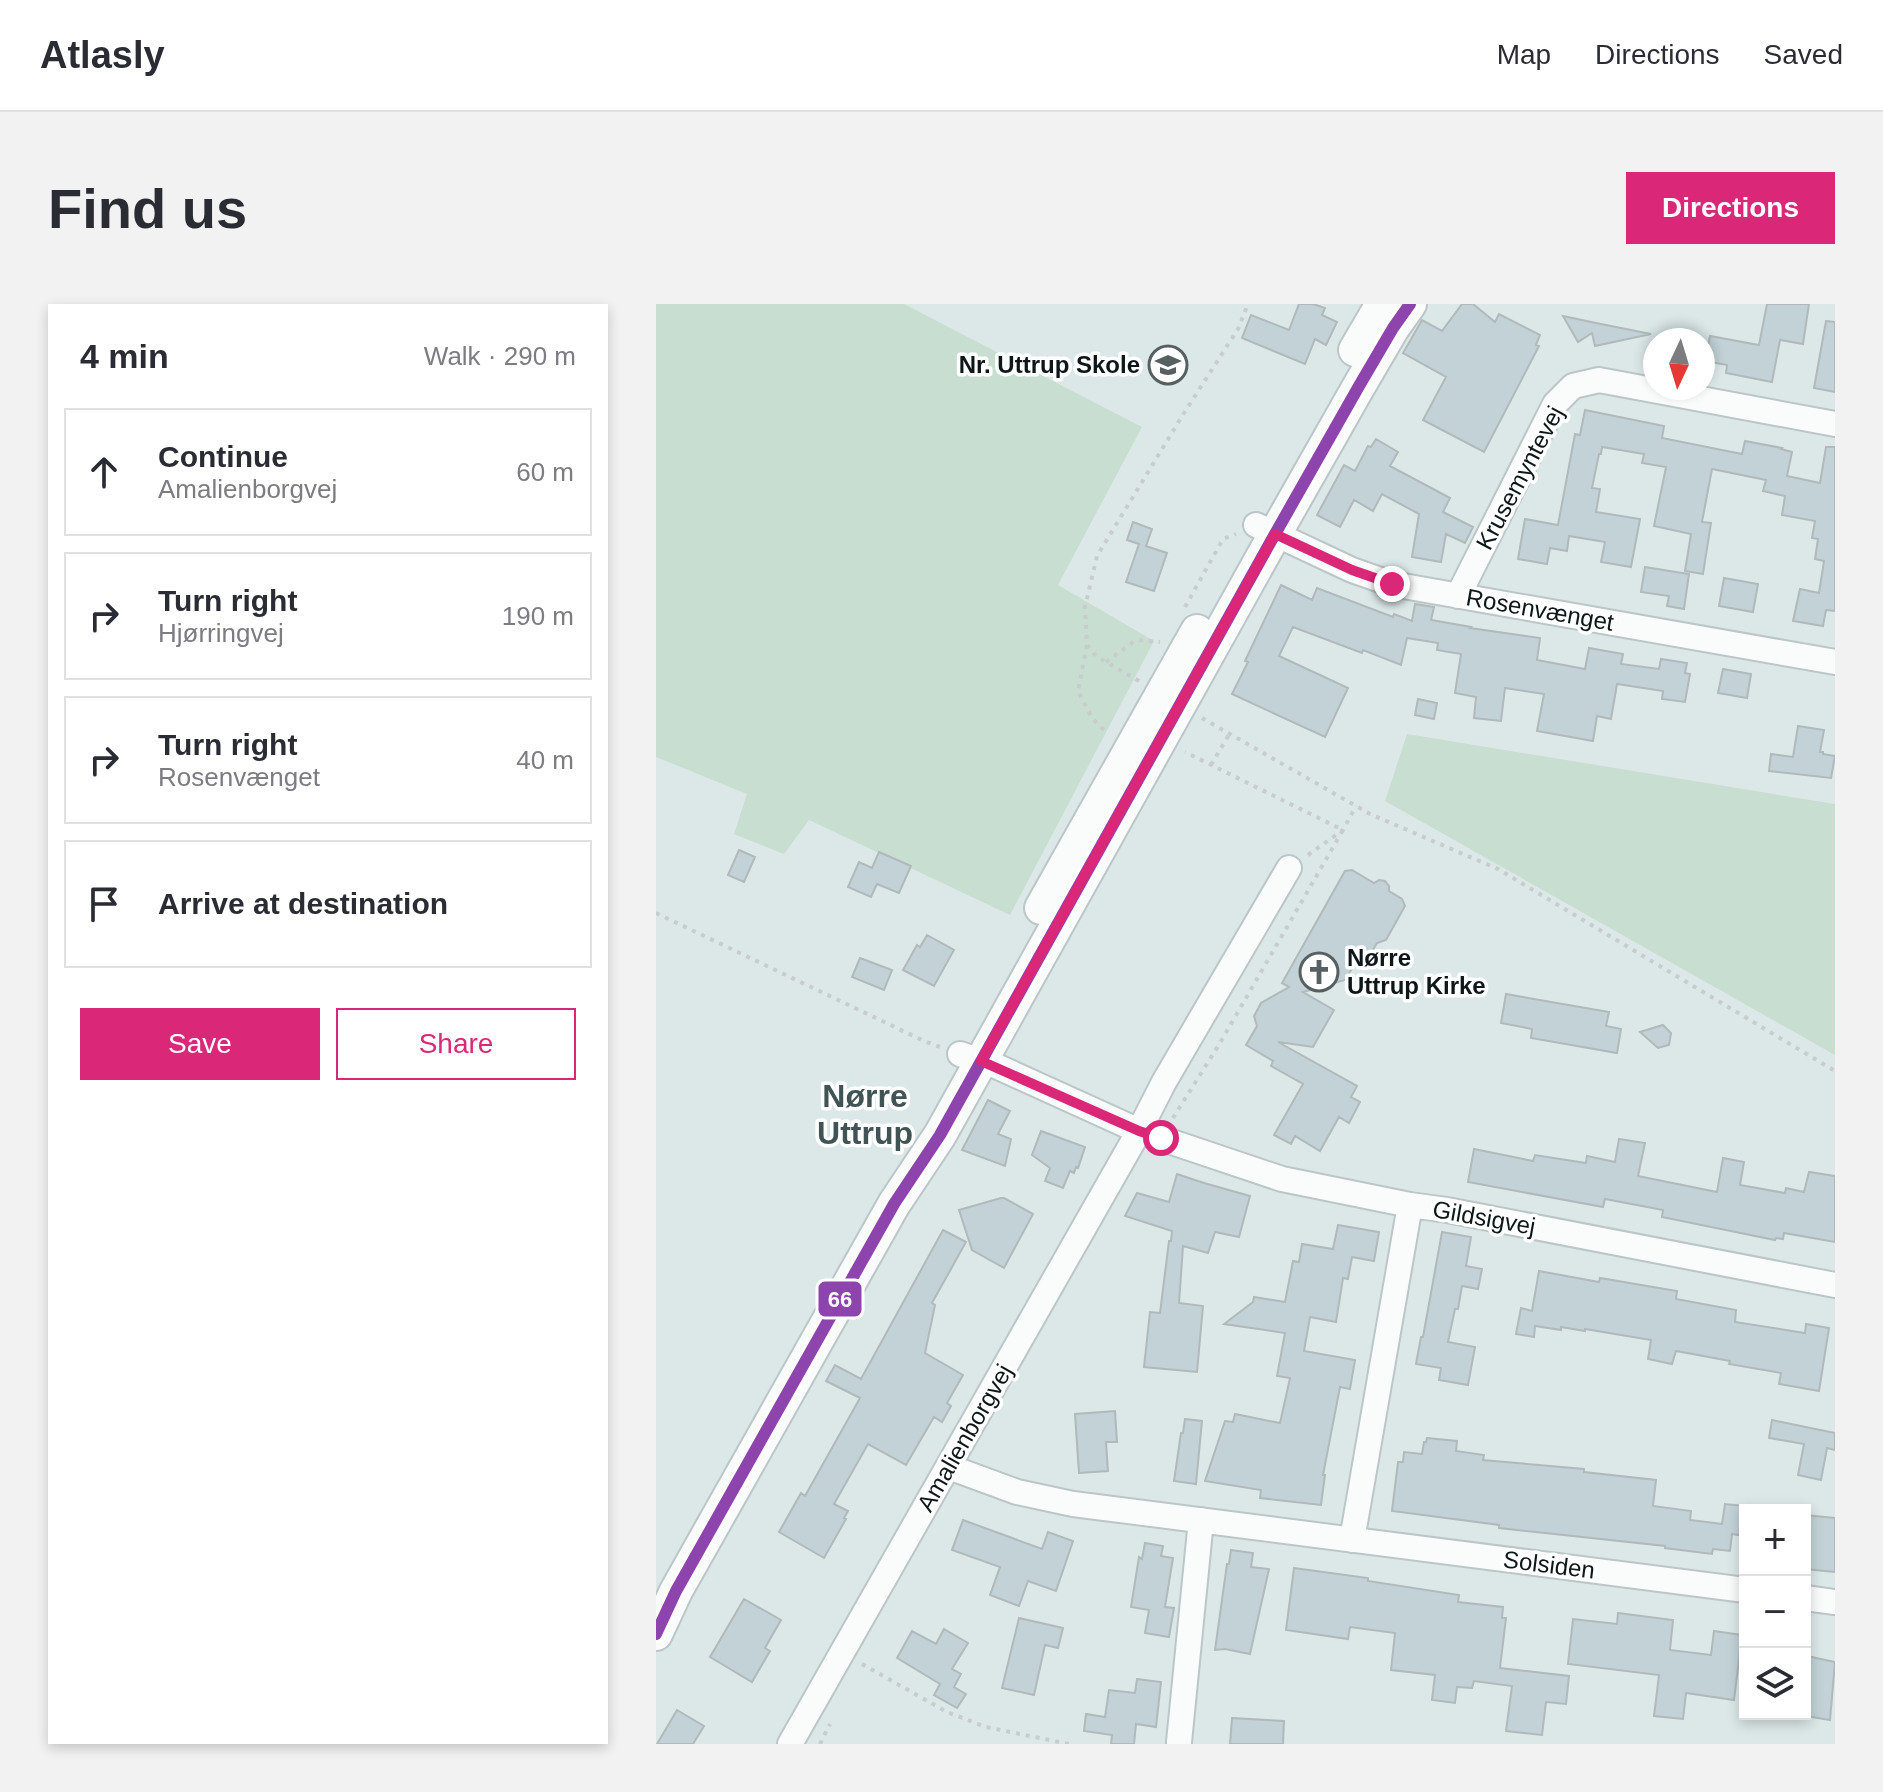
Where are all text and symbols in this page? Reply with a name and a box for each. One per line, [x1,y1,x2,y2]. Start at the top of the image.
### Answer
text: Atlasly [40,34,165,76]
text: Map [1497,39,1551,70]
text: Directions [1595,39,1720,70]
text: Saved [1764,39,1843,70]
button: Directions [1626,172,1835,244]
text: Find us [48,177,247,240]
north arrow [1643,328,1715,400]
text: 4 min [80,337,169,375]
text: Walk · 290 m [424,341,576,371]
school or university icon: Nr. Uttrup Skole [1147,344,1189,386]
place label: Nr. Uttrup Skole [959,351,1140,378]
street label: Krusemyntevej [1470,401,1569,554]
text: Continue [158,440,288,473]
icon: ahead [82,450,126,494]
text: 60 m [516,457,574,487]
text: Amalienborgvej [158,474,337,504]
route end [1374,566,1410,602]
street label: Rosenvænget [1464,583,1616,636]
text: Turn right [158,584,297,617]
icon: right [82,594,126,638]
text: 190 m [502,601,574,631]
text: Hjørringvej [158,618,284,648]
text: Turn right [158,728,297,761]
icon: right [82,738,126,782]
text: 40 m [516,745,574,775]
text: Rosenvænget [158,762,320,792]
icon: arrive [82,882,126,926]
text: Arrive at destination [158,887,448,920]
place label: Nørre Uttrup Kirke [1347,944,1486,999]
church icon: Nørre Uttrup Kirke [1298,951,1340,993]
button: Save [80,1008,320,1080]
button: Share [336,1008,576,1080]
district label: Nørre Uttrup [817,1078,913,1151]
route start [1143,1120,1179,1156]
street label: Gildsigvej [1431,1195,1538,1240]
line badge: 66 [817,1280,863,1318]
text: 66 [828,1287,852,1312]
street label: Amalienborgvej [912,1359,1018,1516]
map controls [1739,1504,1811,1720]
button: + [1739,1504,1811,1576]
street label: Solsiden [1502,1545,1596,1584]
button: − [1739,1576,1811,1648]
button: layers [1739,1648,1811,1720]

